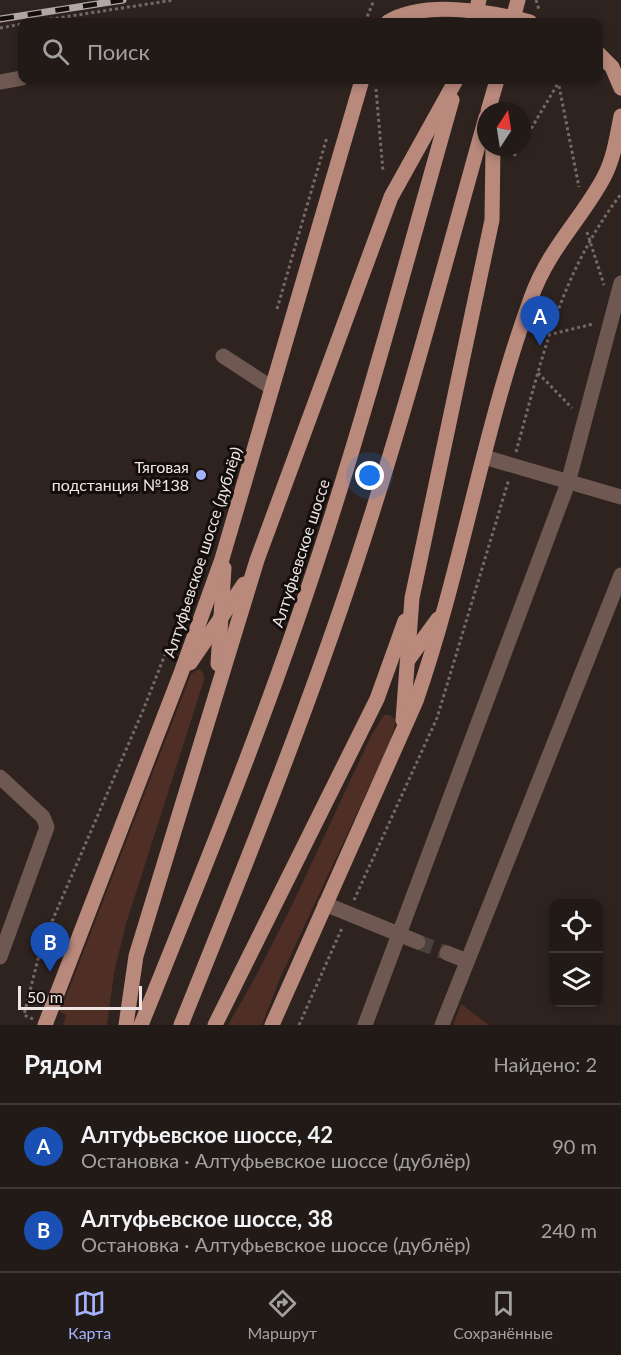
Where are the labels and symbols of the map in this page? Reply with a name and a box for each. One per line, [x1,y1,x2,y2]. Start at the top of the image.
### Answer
north arrow [477,102,531,156]
pin: A [520,296,560,346]
street label: Алтуфьевское шоссе (дублёр) [159,444,245,660]
place label: Тяговая подстанция №138 [52,457,189,494]
your location [355,461,384,490]
marker: Тяговая подстанция №138 [194,468,208,482]
street label: Алтуфьевское шоссе [267,477,333,629]
pin: B [31,922,70,972]
scale bar [18,983,142,1010]

